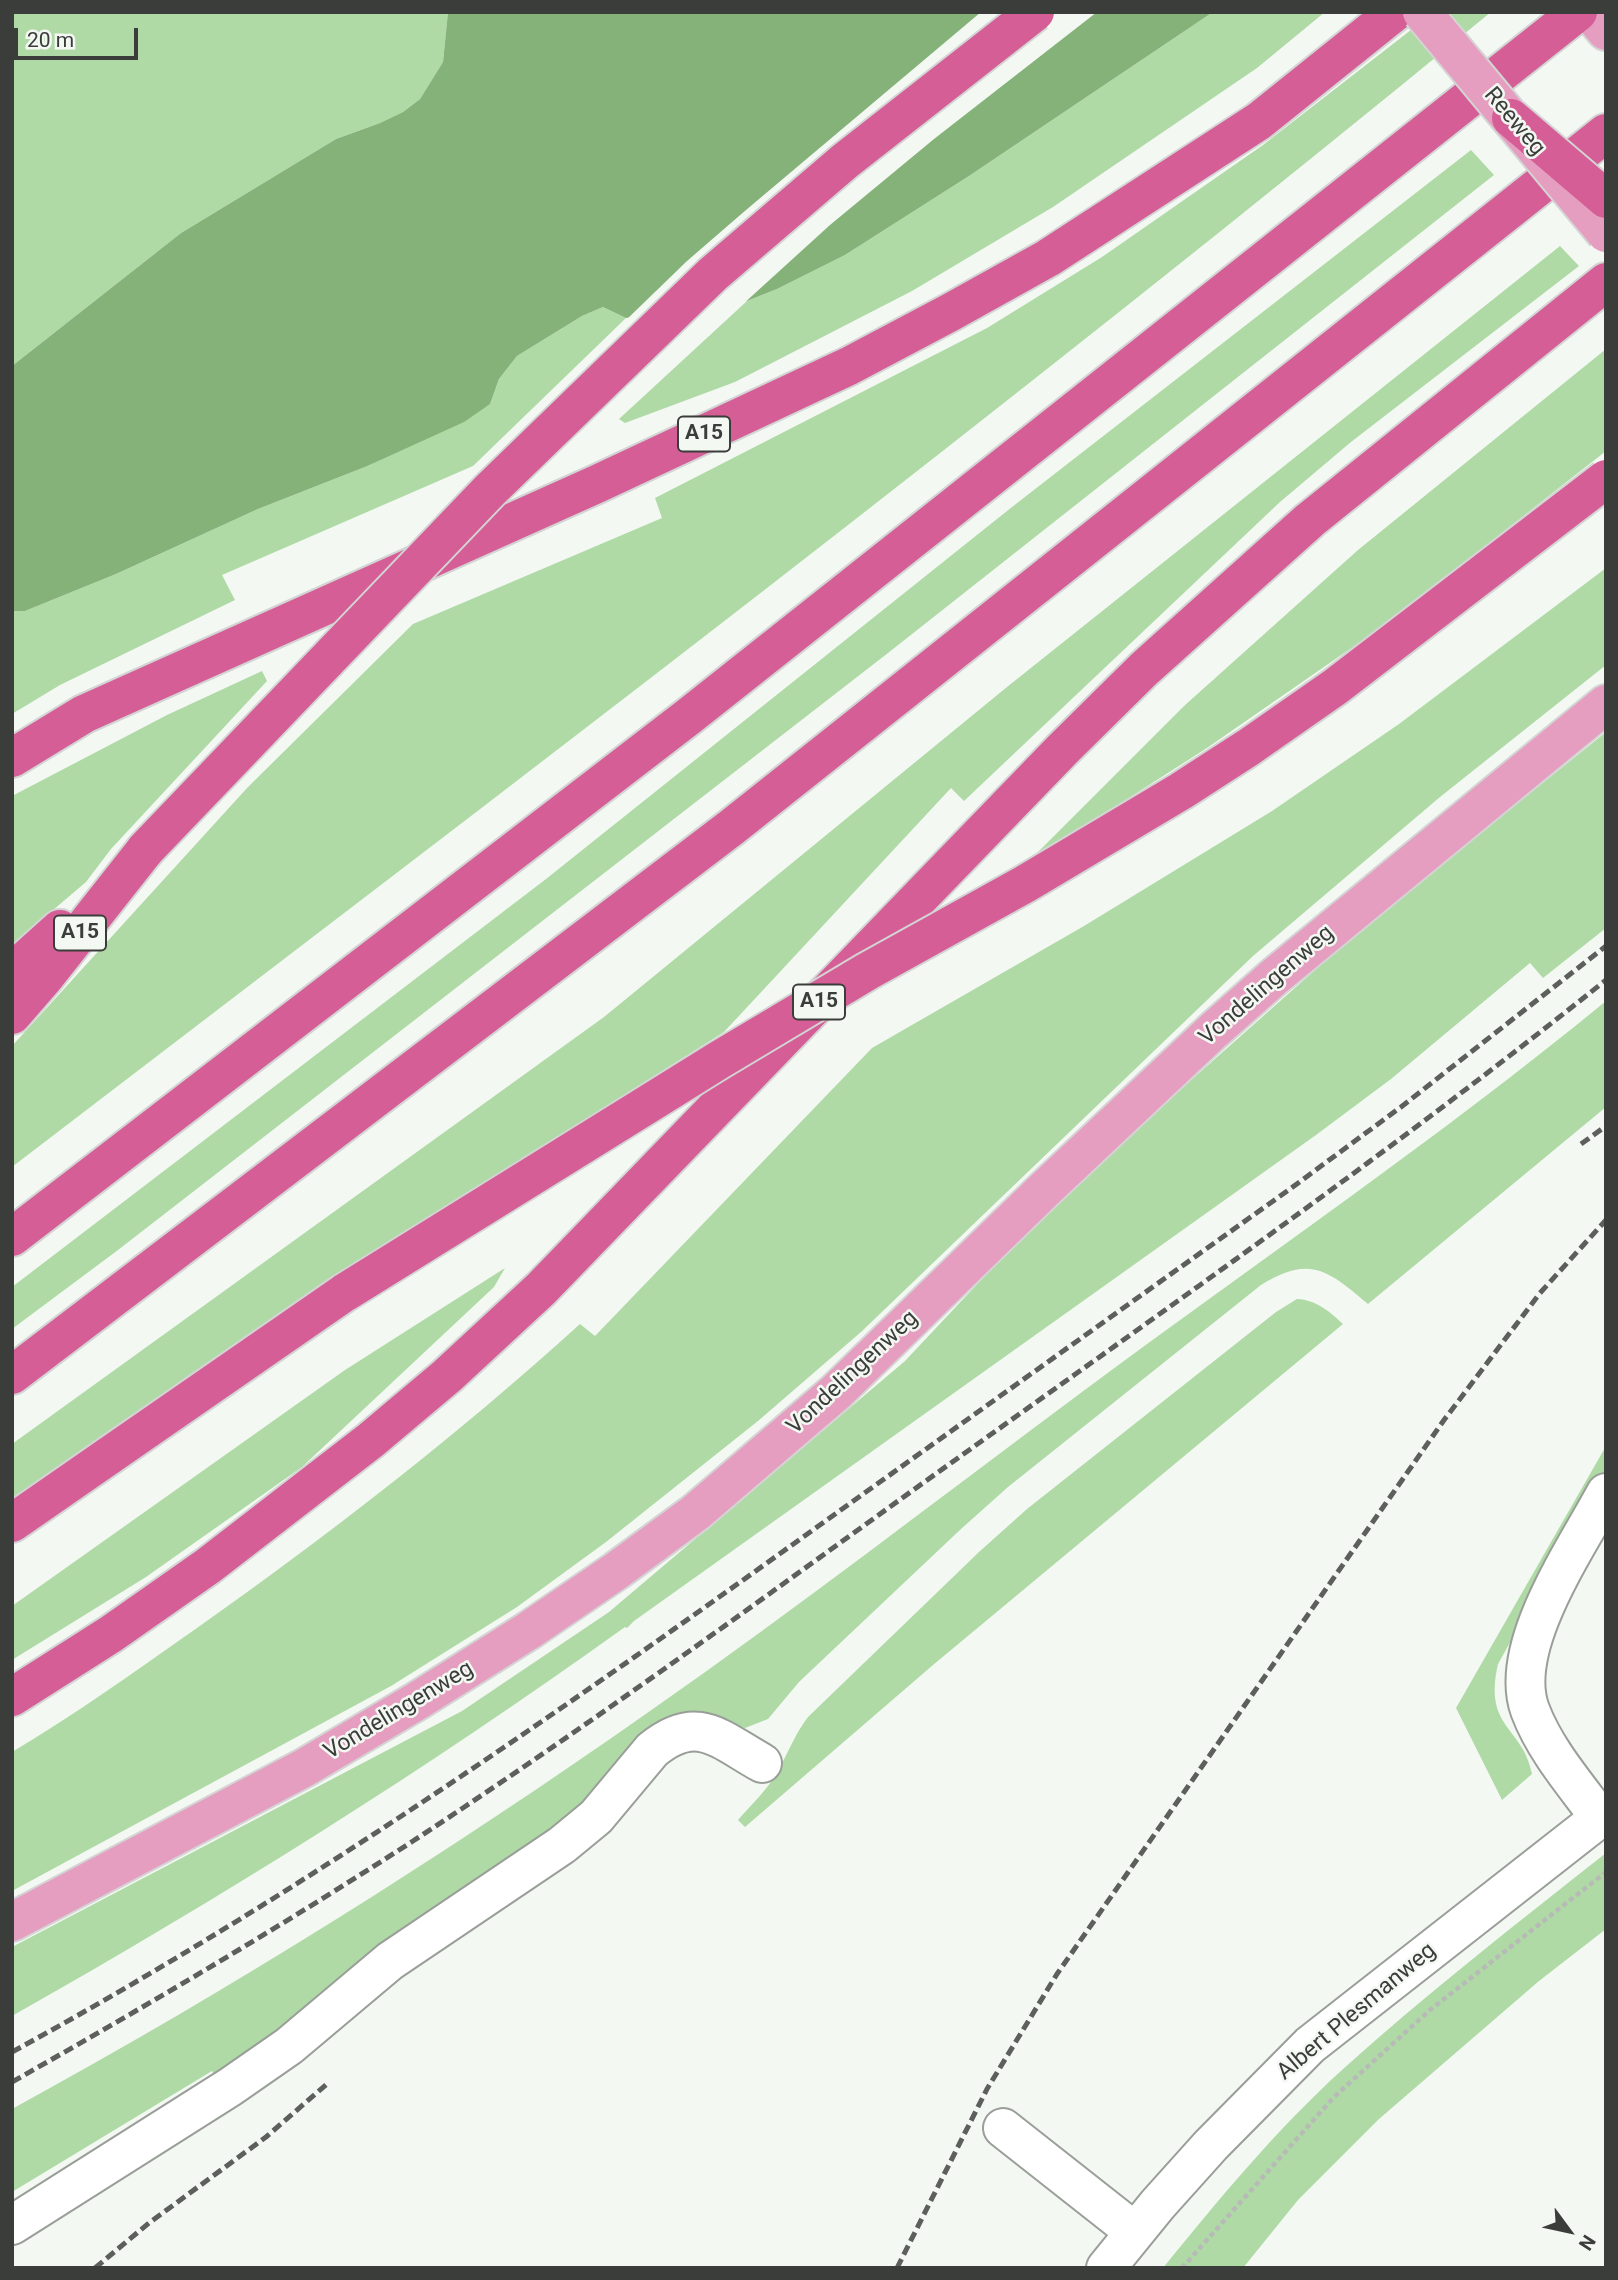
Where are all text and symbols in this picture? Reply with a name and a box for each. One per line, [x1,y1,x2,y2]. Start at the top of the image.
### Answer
scale bar [18,14,142,58]
text: 20 m [27,28,74,52]
street label: Reeweg [1477,82,1551,162]
road number: A15 [678,416,730,452]
road number: A15 [54,916,106,950]
street label: Vondelingenweg [1194,920,1340,1052]
road number: A15 [793,984,845,1020]
street label: Vondelingenweg [782,1305,924,1441]
street label: Vondelingenweg [319,1656,479,1766]
street label: Albert Plesmanweg [1272,1937,1442,2087]
north arrow [1534,2196,1604,2266]
text: N [1574,2231,1600,2255]

